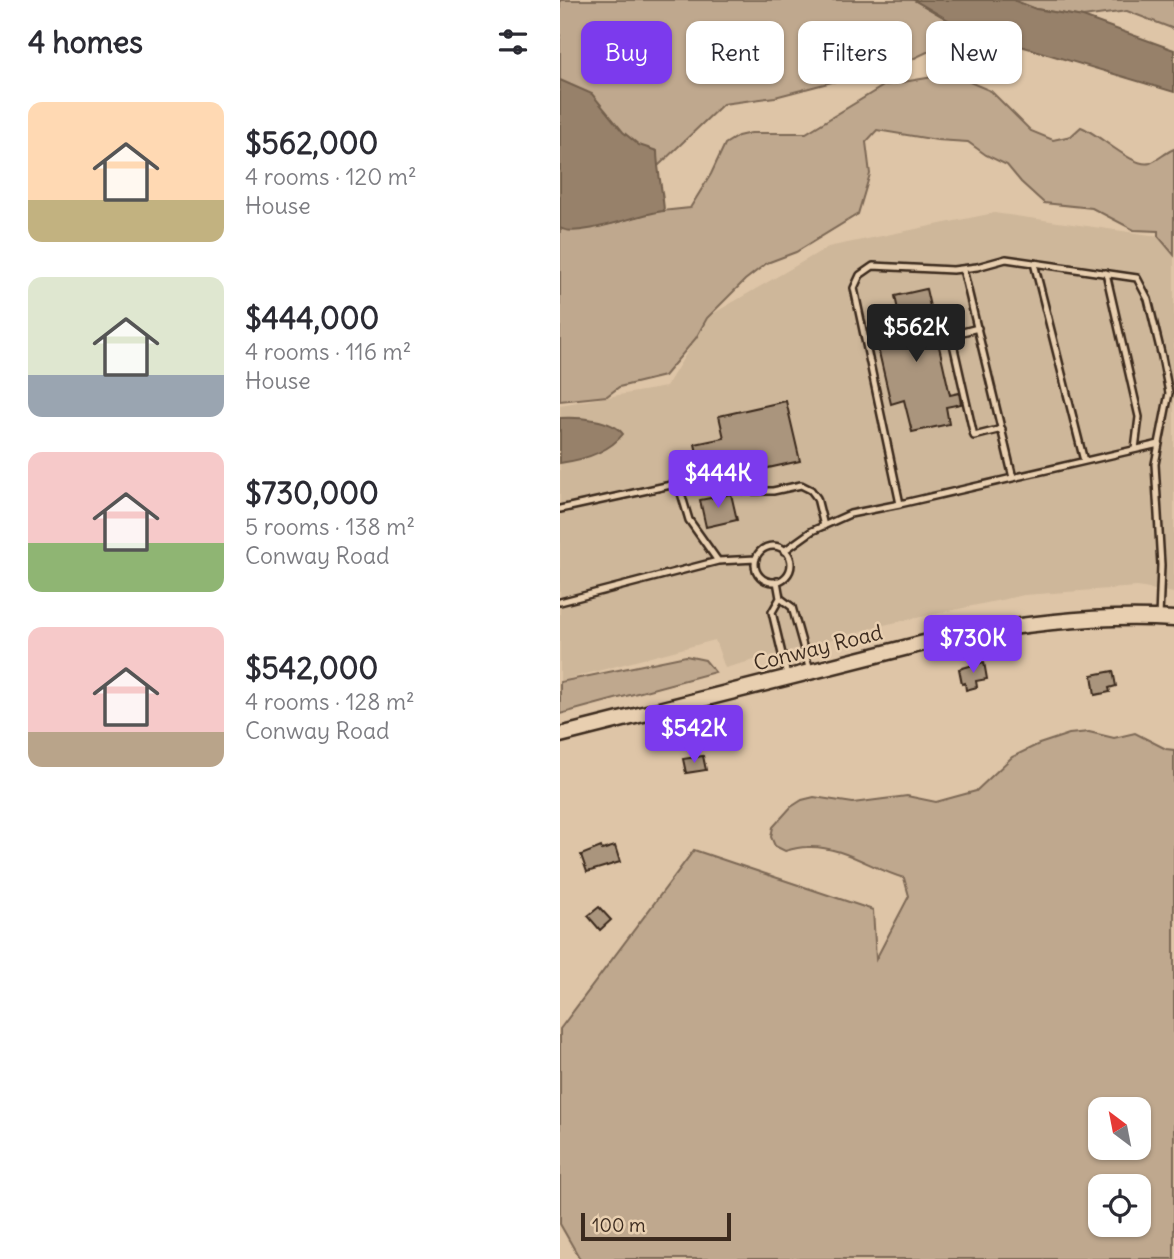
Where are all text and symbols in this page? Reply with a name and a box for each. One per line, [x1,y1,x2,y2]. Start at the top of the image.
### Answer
chip: Buy [581,21,672,84]
chip: Rent [686,21,784,84]
chip: Filters [798,21,912,84]
chip: New [926,21,1022,84]
text: 4 homes [28,23,143,61]
icon: filters [494,23,532,61]
text: $562,000 [245,124,378,162]
icon: home [84,130,168,214]
text: 4 rooms · 120 m² [245,162,417,191]
text: House [245,191,311,220]
text: $444,000 [245,299,379,337]
pin: $562K [867,304,965,364]
icon: home [84,305,168,389]
text: $562K [883,312,949,341]
text: 4 rooms · 116 m² [245,337,411,366]
text: House [245,366,311,395]
pin: $444K [669,450,767,510]
text: $444K [685,458,751,487]
text: $730,000 [245,474,379,512]
icon: home [84,480,168,564]
text: 5 rooms · 138 m² [245,512,415,541]
text: Conway Road [245,541,390,570]
pin: $730K [924,616,1022,675]
street label: Conway Road [751,618,885,677]
text: $730K [940,623,1006,652]
text: $542,000 [245,649,378,687]
icon: home [84,655,168,739]
text: 4 rooms · 128 m² [245,687,415,716]
pin: $542K [645,706,743,765]
text: $542K [661,713,727,742]
text: Conway Road [245,716,390,745]
north arrow [1088,1097,1152,1160]
map controls [1088,1097,1151,1237]
button: locate [1088,1174,1151,1237]
scale bar [581,1210,732,1242]
text: 100 m [592,1213,646,1237]

